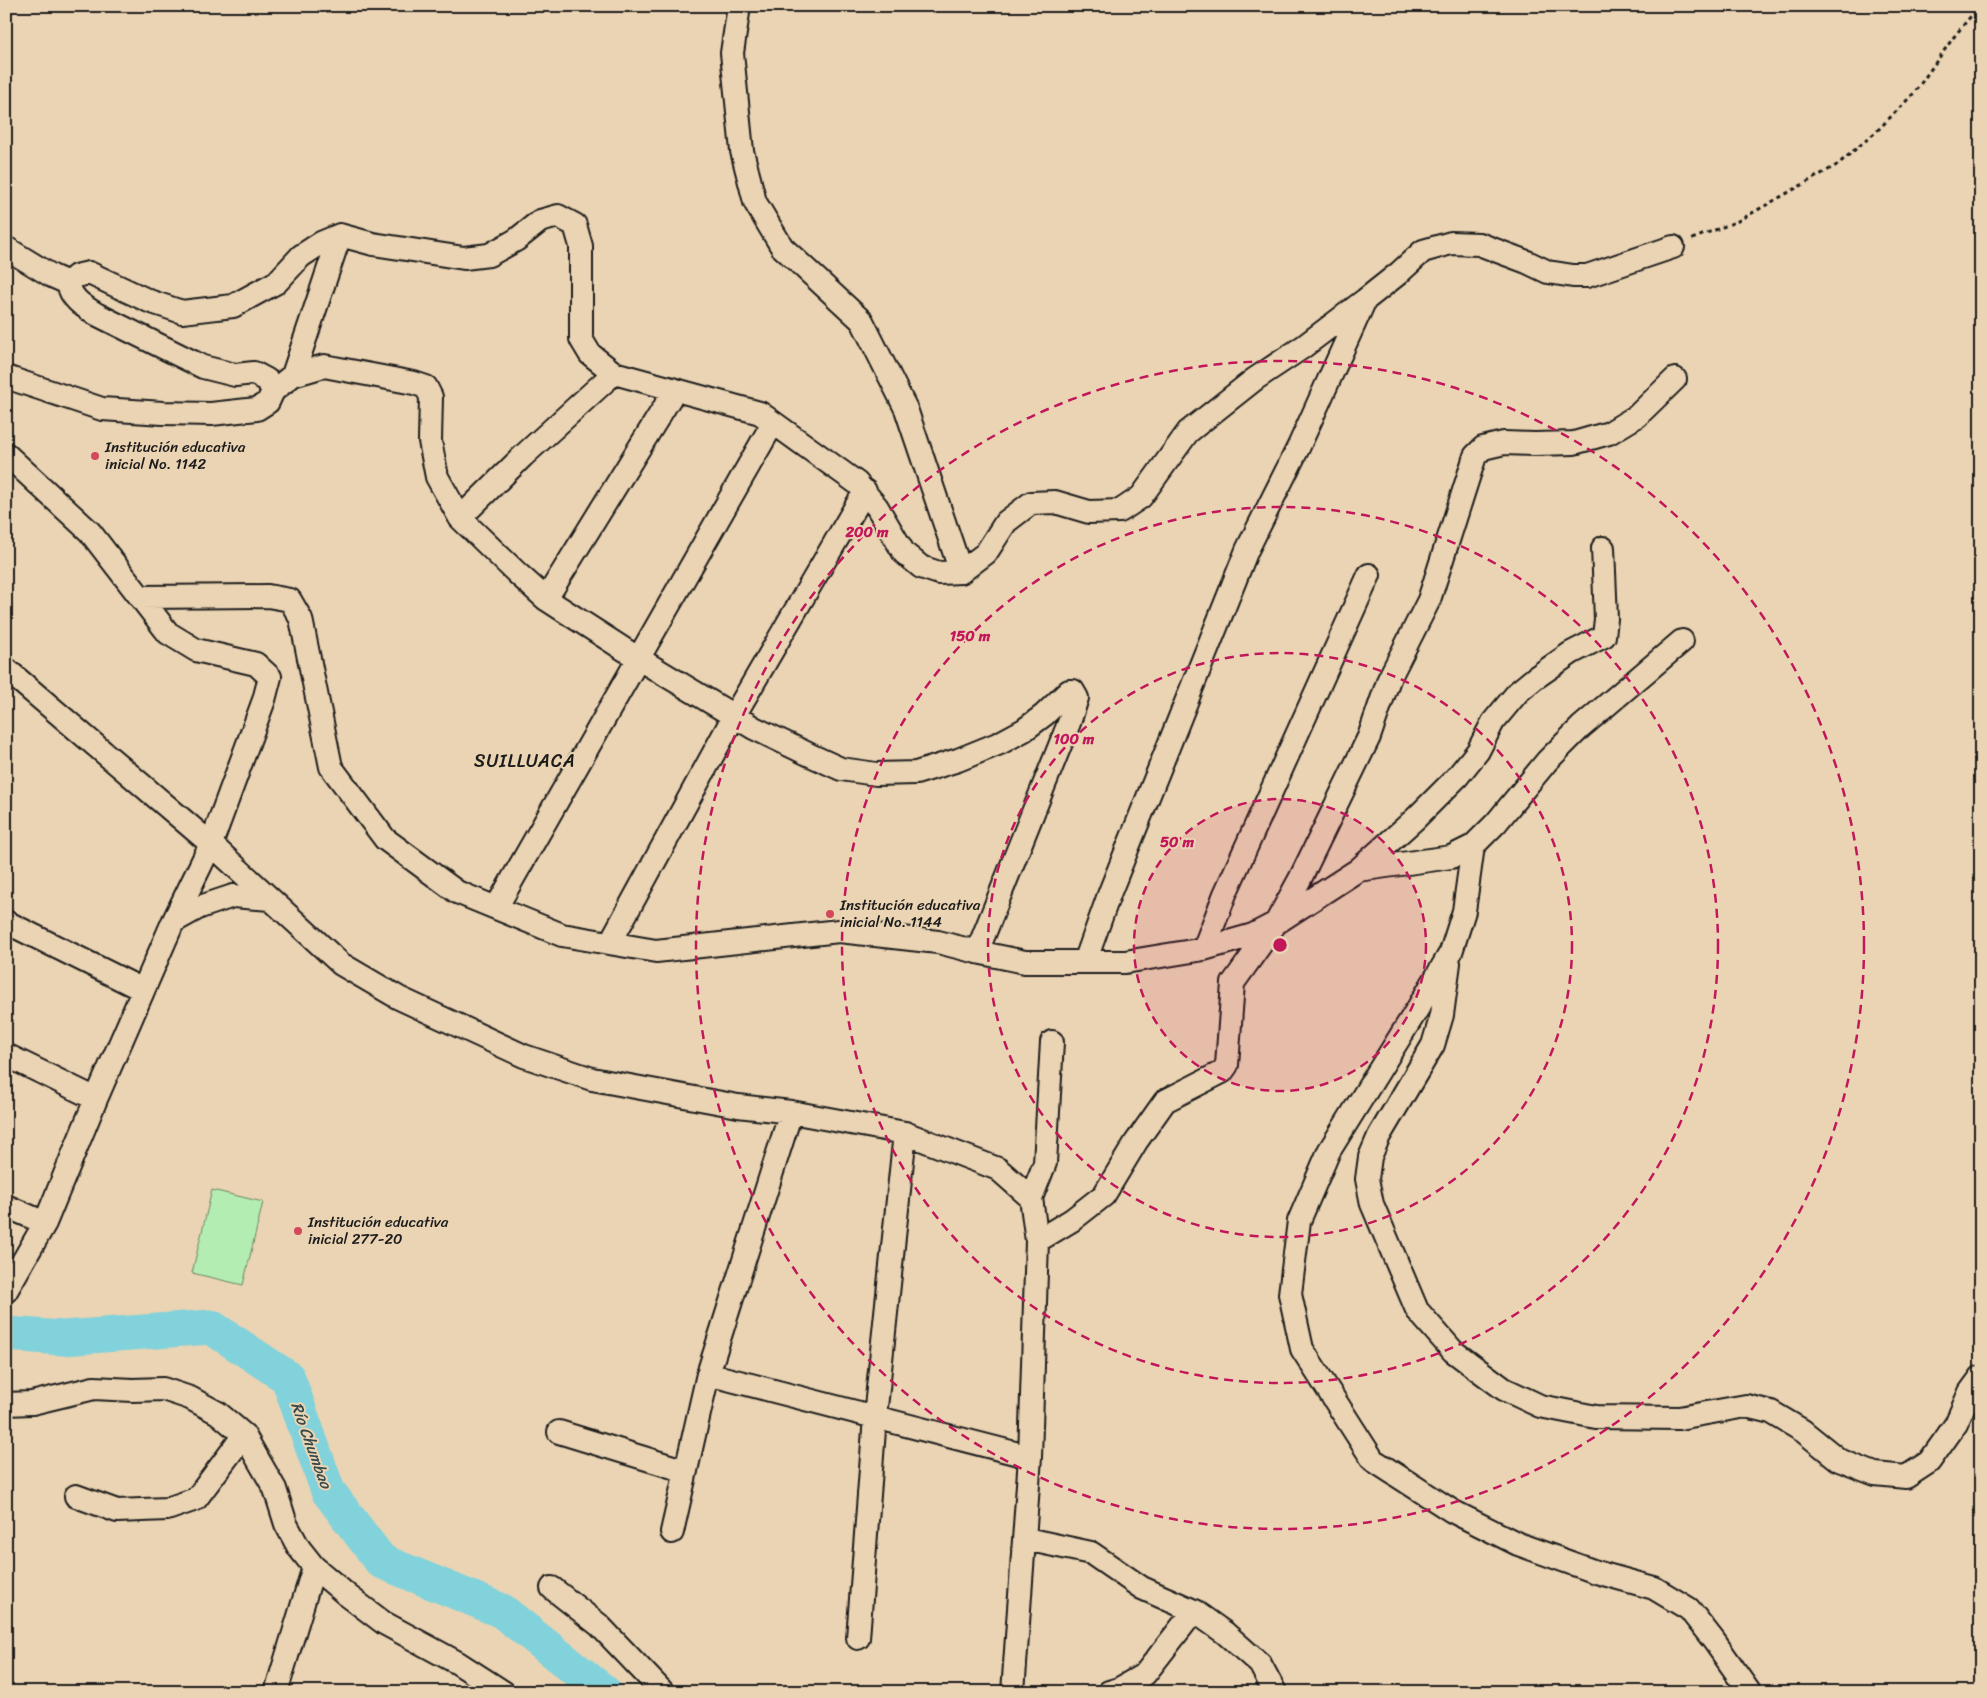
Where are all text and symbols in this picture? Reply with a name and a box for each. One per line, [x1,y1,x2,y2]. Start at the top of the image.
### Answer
place label: Institución educativa inicial No. 1142 [104,434,246,477]
marker: Institución educativa inicial No. 1142 [89,450,101,462]
text: 200 m [844,519,889,545]
text: 150 m [950,623,991,649]
text: 100 m [1054,726,1095,752]
district label: SUILLUACA [474,745,576,777]
text: 50 m [1160,829,1195,855]
place label: Institución educativa inicial No. 1144 [839,892,981,935]
marker: Institución educativa inicial No. 1144 [824,908,836,920]
centre of rings [1271,936,1289,954]
place label: Institución educativa inicial 277-20 [307,1209,449,1252]
marker: Institución educativa inicial 277-20 [292,1225,304,1237]
water label: Río Chumbao [282,1398,341,1494]

